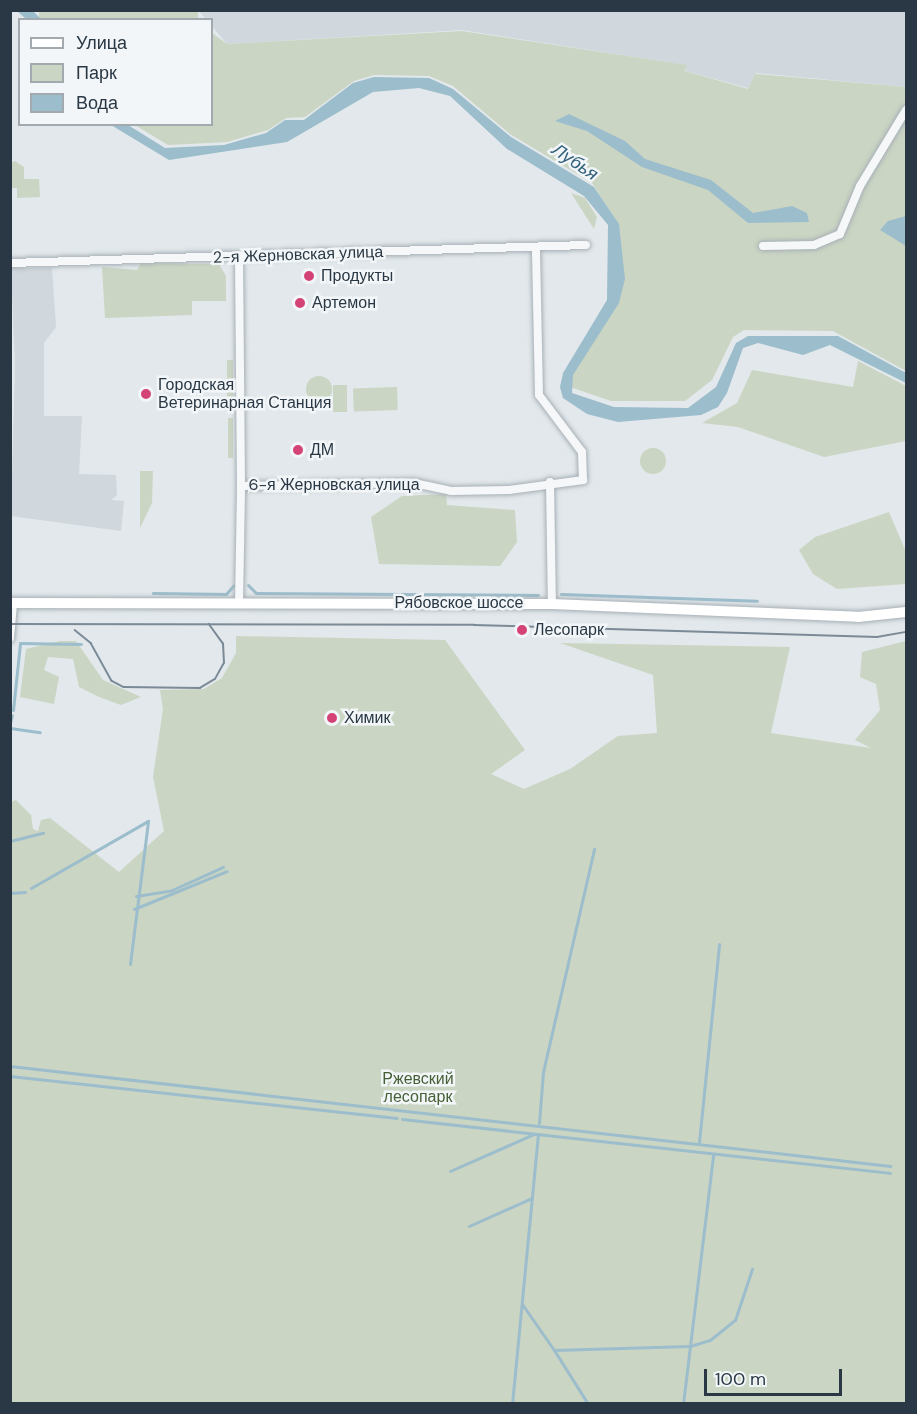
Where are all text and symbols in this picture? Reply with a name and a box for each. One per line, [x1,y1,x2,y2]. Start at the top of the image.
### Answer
legend [18,18,213,126]
text: Улица [76,31,127,55]
text: Парк [76,61,117,85]
text: Вода [76,91,118,115]
water label: Лубья [548,139,602,185]
street label: 2-я Жерновская улица [213,242,383,268]
place label: Продукты [321,266,393,286]
marker: Продукты [302,269,316,283]
place label: Артемон [312,293,376,313]
marker: Артемон [293,296,307,310]
place label: Городская Ветеринарная Станция [158,375,331,413]
marker: Городская Ветеринарная Станция [139,387,153,401]
place label: ДМ [310,440,334,460]
marker: ДМ [291,443,305,457]
street label: 6-я Жерновская улица [248,475,420,495]
street label: Рябовское шоссе [394,593,524,613]
place label: Лесопарк [534,620,604,640]
marker: Лесопарк [515,623,529,637]
place label: Химик [344,708,391,728]
marker: Химик [325,711,339,725]
park label: Ржевский лесопарк [382,1069,454,1107]
scale bar [707,1357,845,1395]
text: 100 m [715,1367,766,1391]

